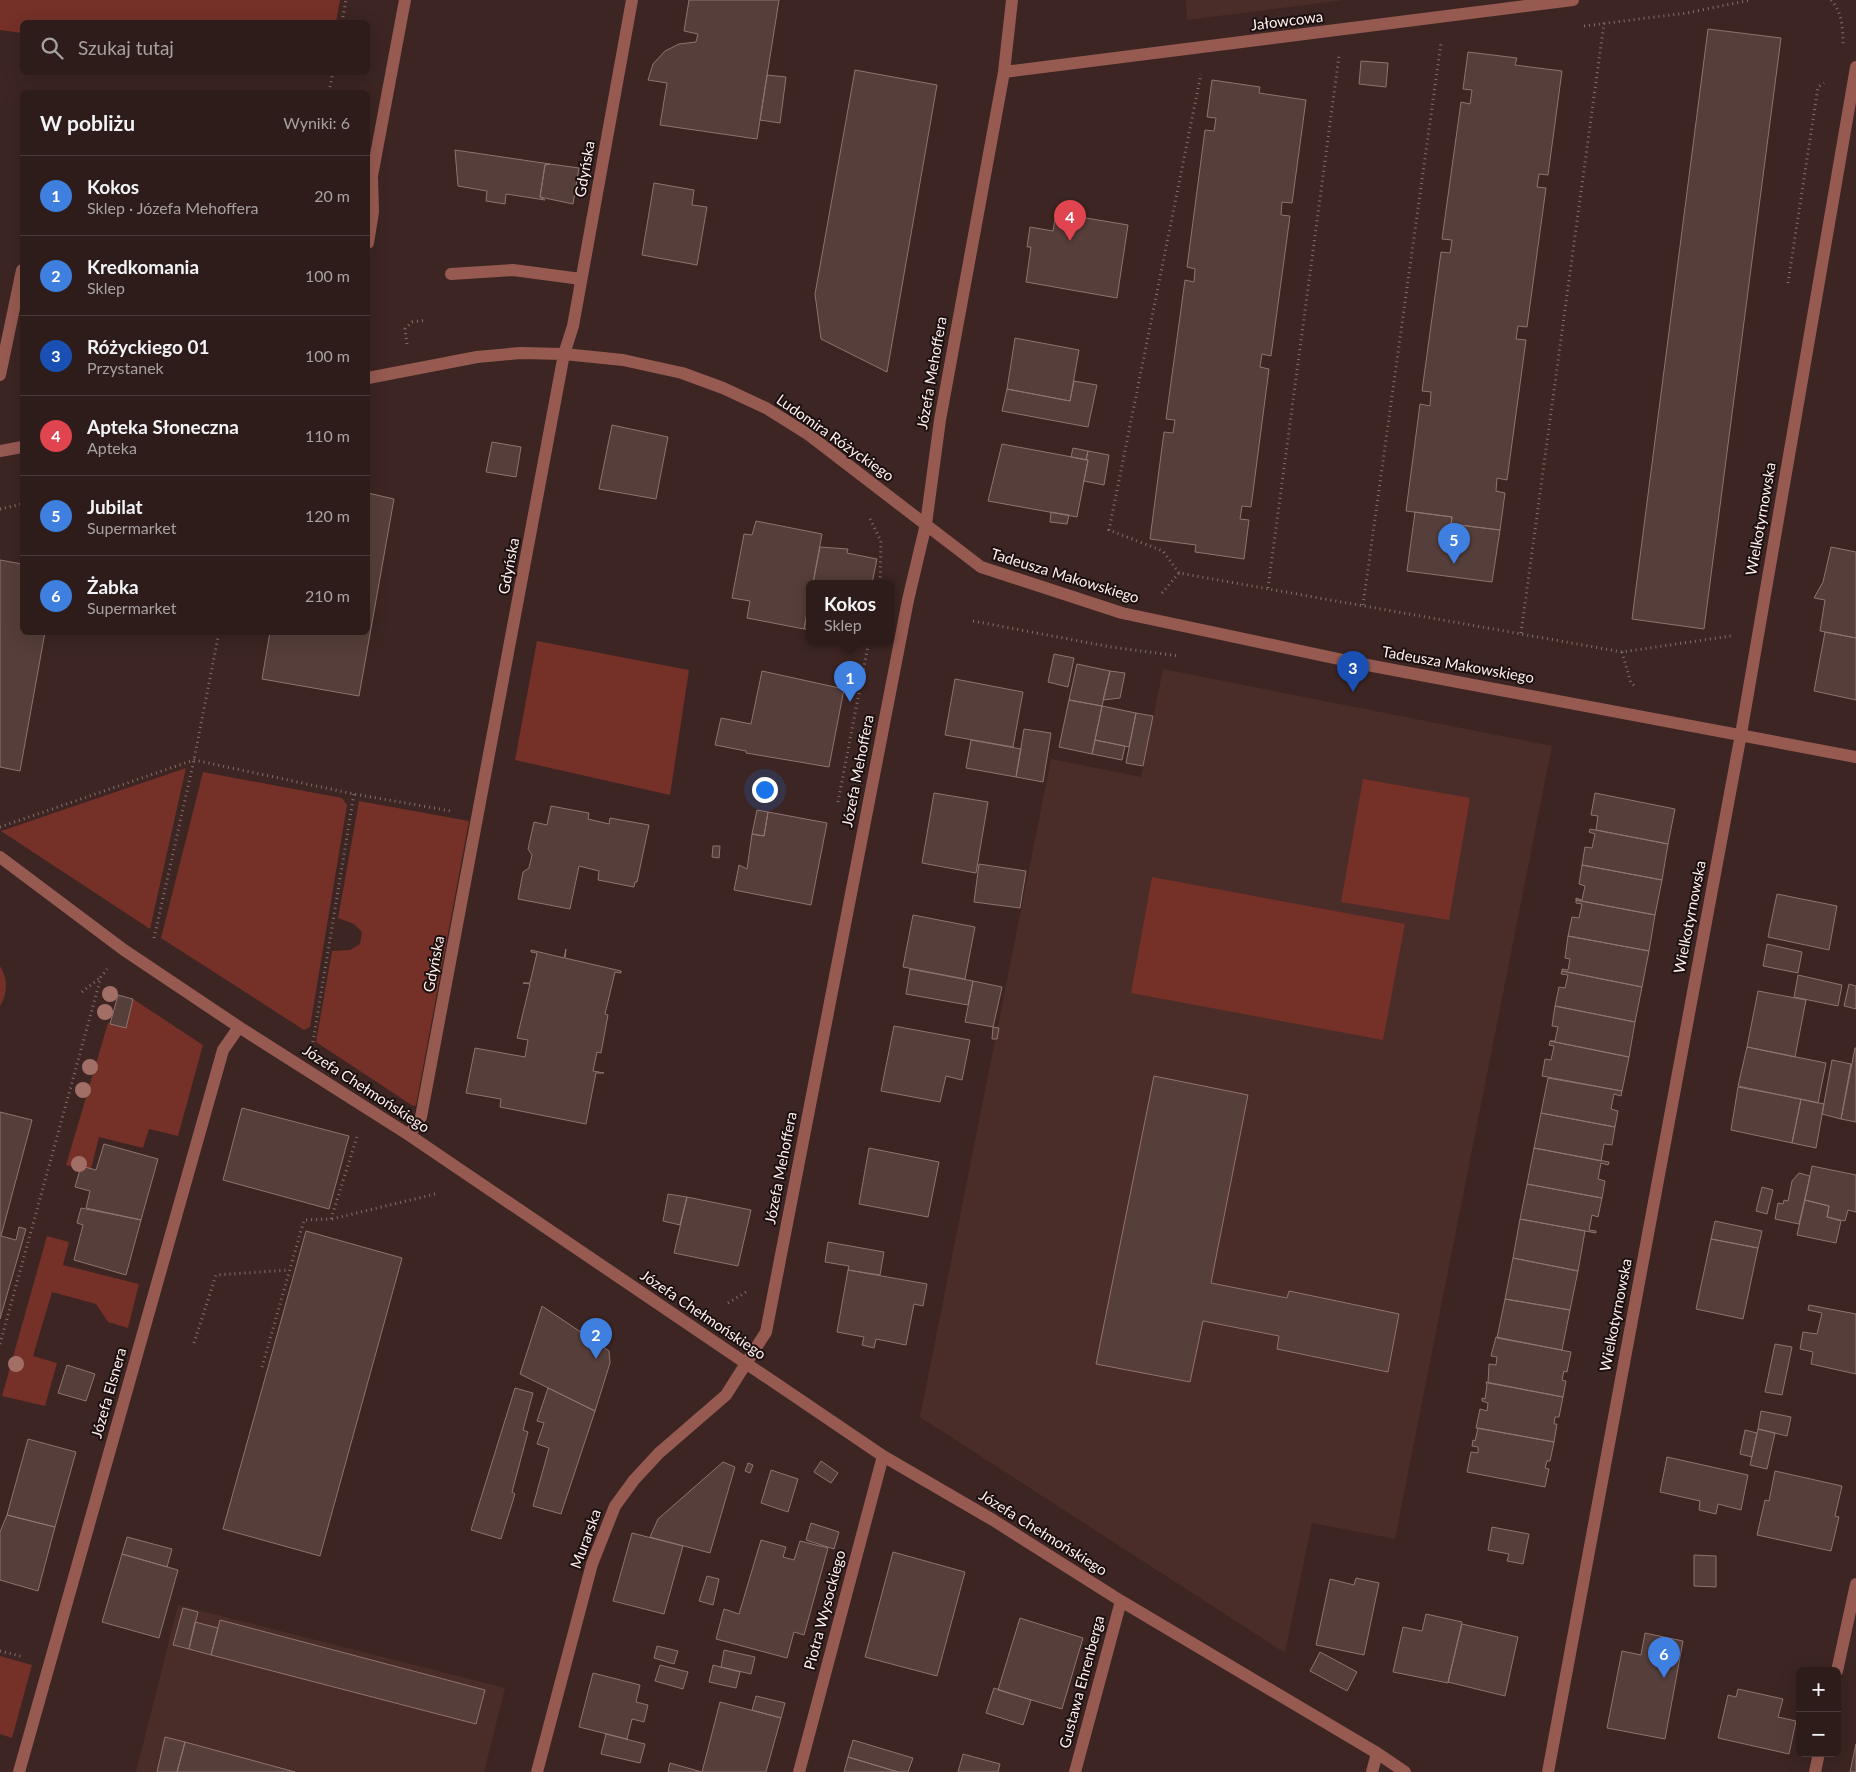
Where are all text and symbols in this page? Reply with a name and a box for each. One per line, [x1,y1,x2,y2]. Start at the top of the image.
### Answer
street label: Jałowcowa [1250,7,1324,33]
search box [20,20,370,75]
icon: search [38,34,66,62]
text: Szukaj tutaj [78,36,174,59]
text: W pobliżu [40,110,135,135]
text: Wyniki: 6 [283,113,350,132]
street label: Gdyńska [570,139,598,198]
text: Kokos [87,175,139,198]
text: 1 [51,186,61,205]
text: 20 m [314,186,350,205]
text: Sklep · Józefa Mehoffera [87,198,259,217]
pin: 4 [1054,200,1086,241]
text: Kredkomania [87,255,199,278]
text: 2 [51,266,61,285]
text: 100 m [305,266,350,285]
text: Sklep [87,278,125,297]
street label: Józefa Mehoffera [912,315,950,431]
text: Różyckiego 01 [87,335,210,358]
text: 3 [51,346,61,365]
text: 100 m [305,346,350,365]
text: Przystanek [87,358,164,377]
street label: Ludomira Różyckiego [773,390,898,484]
text: Apteka Słoneczna [87,415,239,438]
text: 4 [51,426,61,445]
text: 110 m [305,426,350,445]
text: Apteka [87,438,137,457]
street label: Wielkotyrnowska [1741,461,1779,577]
text: Jubilat [87,495,143,518]
text: 5 [51,506,61,525]
text: 120 m [305,506,350,525]
text: Supermarket [87,518,176,537]
pin: 5 [1438,523,1470,564]
street label: Gdyńska [494,536,522,595]
street label: Tadeusza Makowskiego [989,544,1142,606]
text: Żabka [87,575,139,598]
popup [806,580,894,645]
text: 6 [51,586,61,605]
text: 210 m [305,586,350,605]
text: Kokos [824,592,876,615]
text: Supermarket [87,598,176,617]
text: Sklep [824,615,862,634]
street label: Tadeusza Makowskiego [1381,642,1536,686]
pin: 3 [1337,651,1369,692]
pin: 1 [834,661,866,702]
street label: Józefa Mehoffera [837,713,877,829]
your location [752,777,778,803]
street label: Wielkotyrnowska [1669,859,1709,975]
street label: Gdyńska [419,934,447,993]
street label: Józefa Chełmońskiego [300,1040,433,1136]
street label: Józefa Mehoffera [760,1110,800,1226]
street label: Wielkotyrnowska [1595,1257,1635,1373]
street label: Józefa Chełmońskiego [637,1265,770,1363]
pin: 2 [580,1318,612,1359]
street label: Józefa Elsnera [87,1345,130,1440]
street label: Józefa Chełmońskiego [976,1485,1111,1579]
street label: Murarska [566,1506,604,1571]
street label: Piotra Wysockiego [799,1548,849,1672]
street label: Gustawa Ehrenberga [1055,1613,1107,1750]
pin: 6 [1648,1637,1680,1678]
map controls [1796,1667,1841,1757]
button: + [1796,1667,1841,1712]
button: − [1796,1712,1841,1757]

